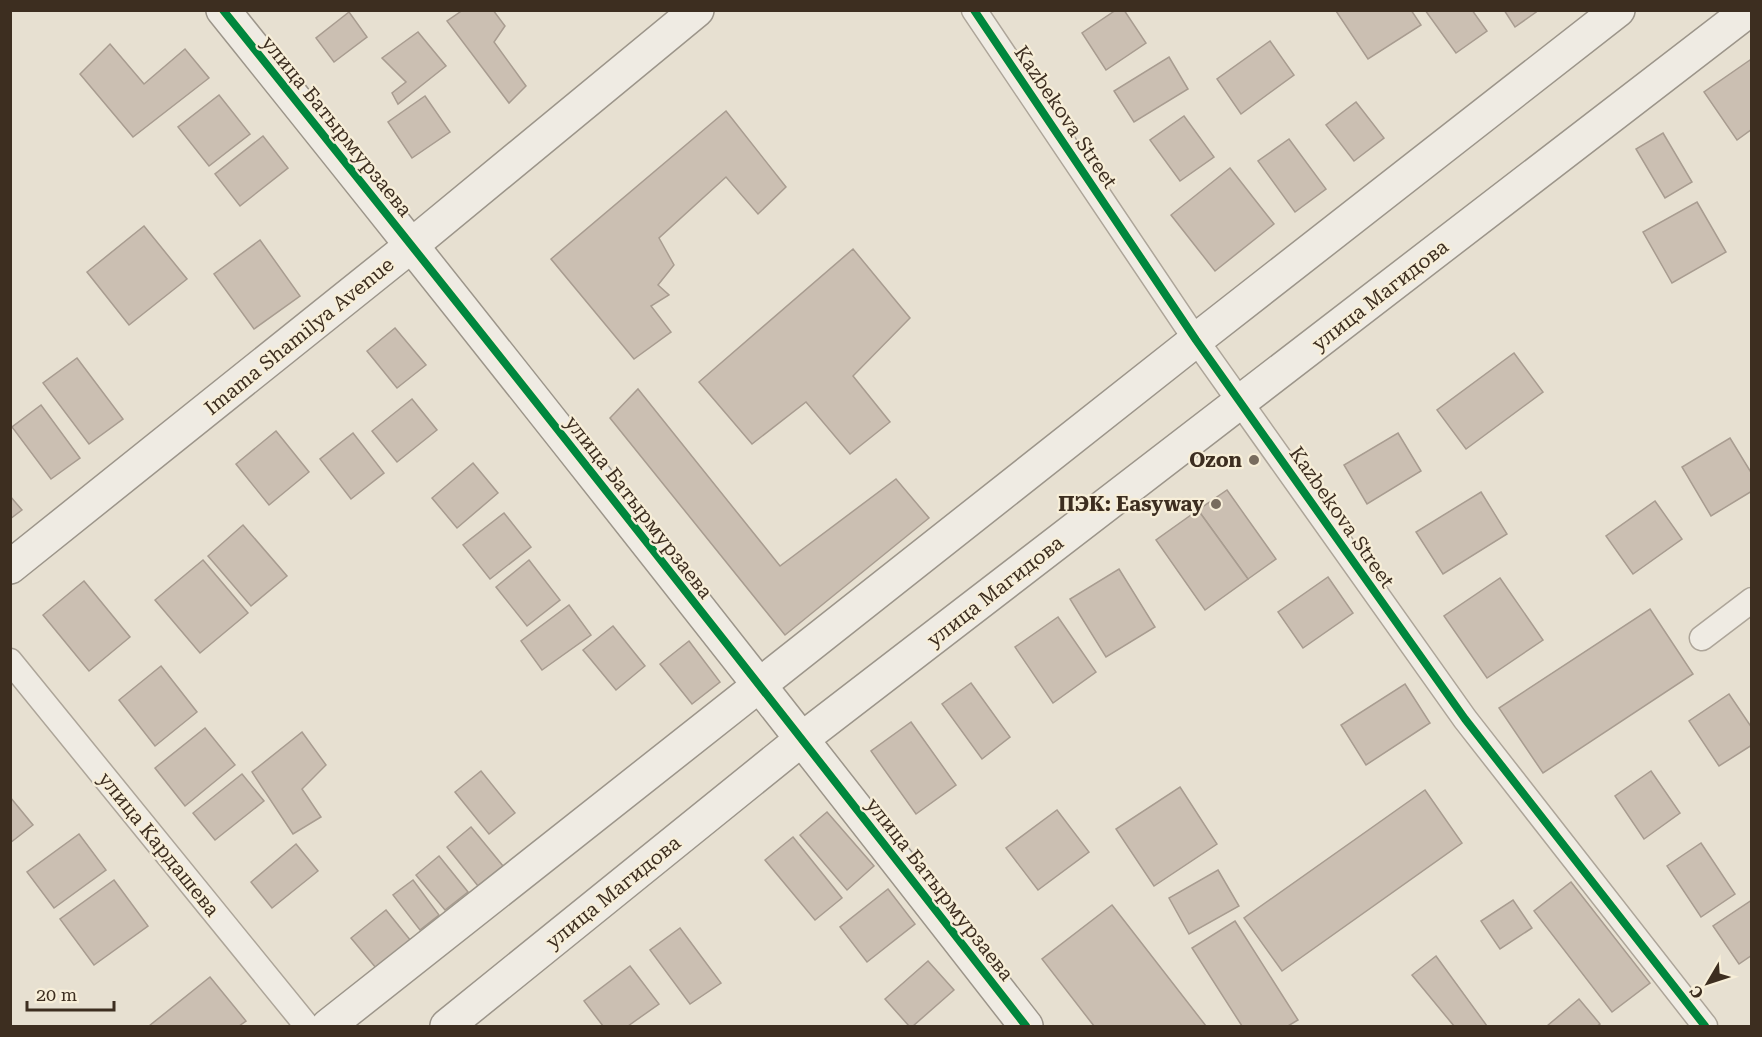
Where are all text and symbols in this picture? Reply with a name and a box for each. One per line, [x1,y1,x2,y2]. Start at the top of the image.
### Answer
street label: улица Батырмурзаева [257,31,417,221]
street label: Kazbekova Street [1009,41,1123,193]
street label: улица Магидова [1307,234,1453,356]
street label: Imama Shamilya Avenue [199,252,399,420]
street label: улица Батырмурзаева [560,411,718,603]
street label: Kazbekova Street [1284,442,1400,593]
place label: Ozon [1189,448,1243,472]
marker: Ozon [1247,453,1261,467]
place label: ПЭК: Easyway [1058,492,1204,516]
marker: ПЭК: Easyway [1209,497,1223,511]
street label: улица Магидова [922,530,1068,652]
street label: улица Кардашева [93,767,225,921]
street label: улица Батырмурзаева [861,793,1019,985]
street label: улица Магидова [541,830,685,954]
north arrow [1678,953,1738,1013]
scale bar [27,974,114,1012]
text: С [1686,982,1708,1002]
text: 20 m [36,984,77,1005]

